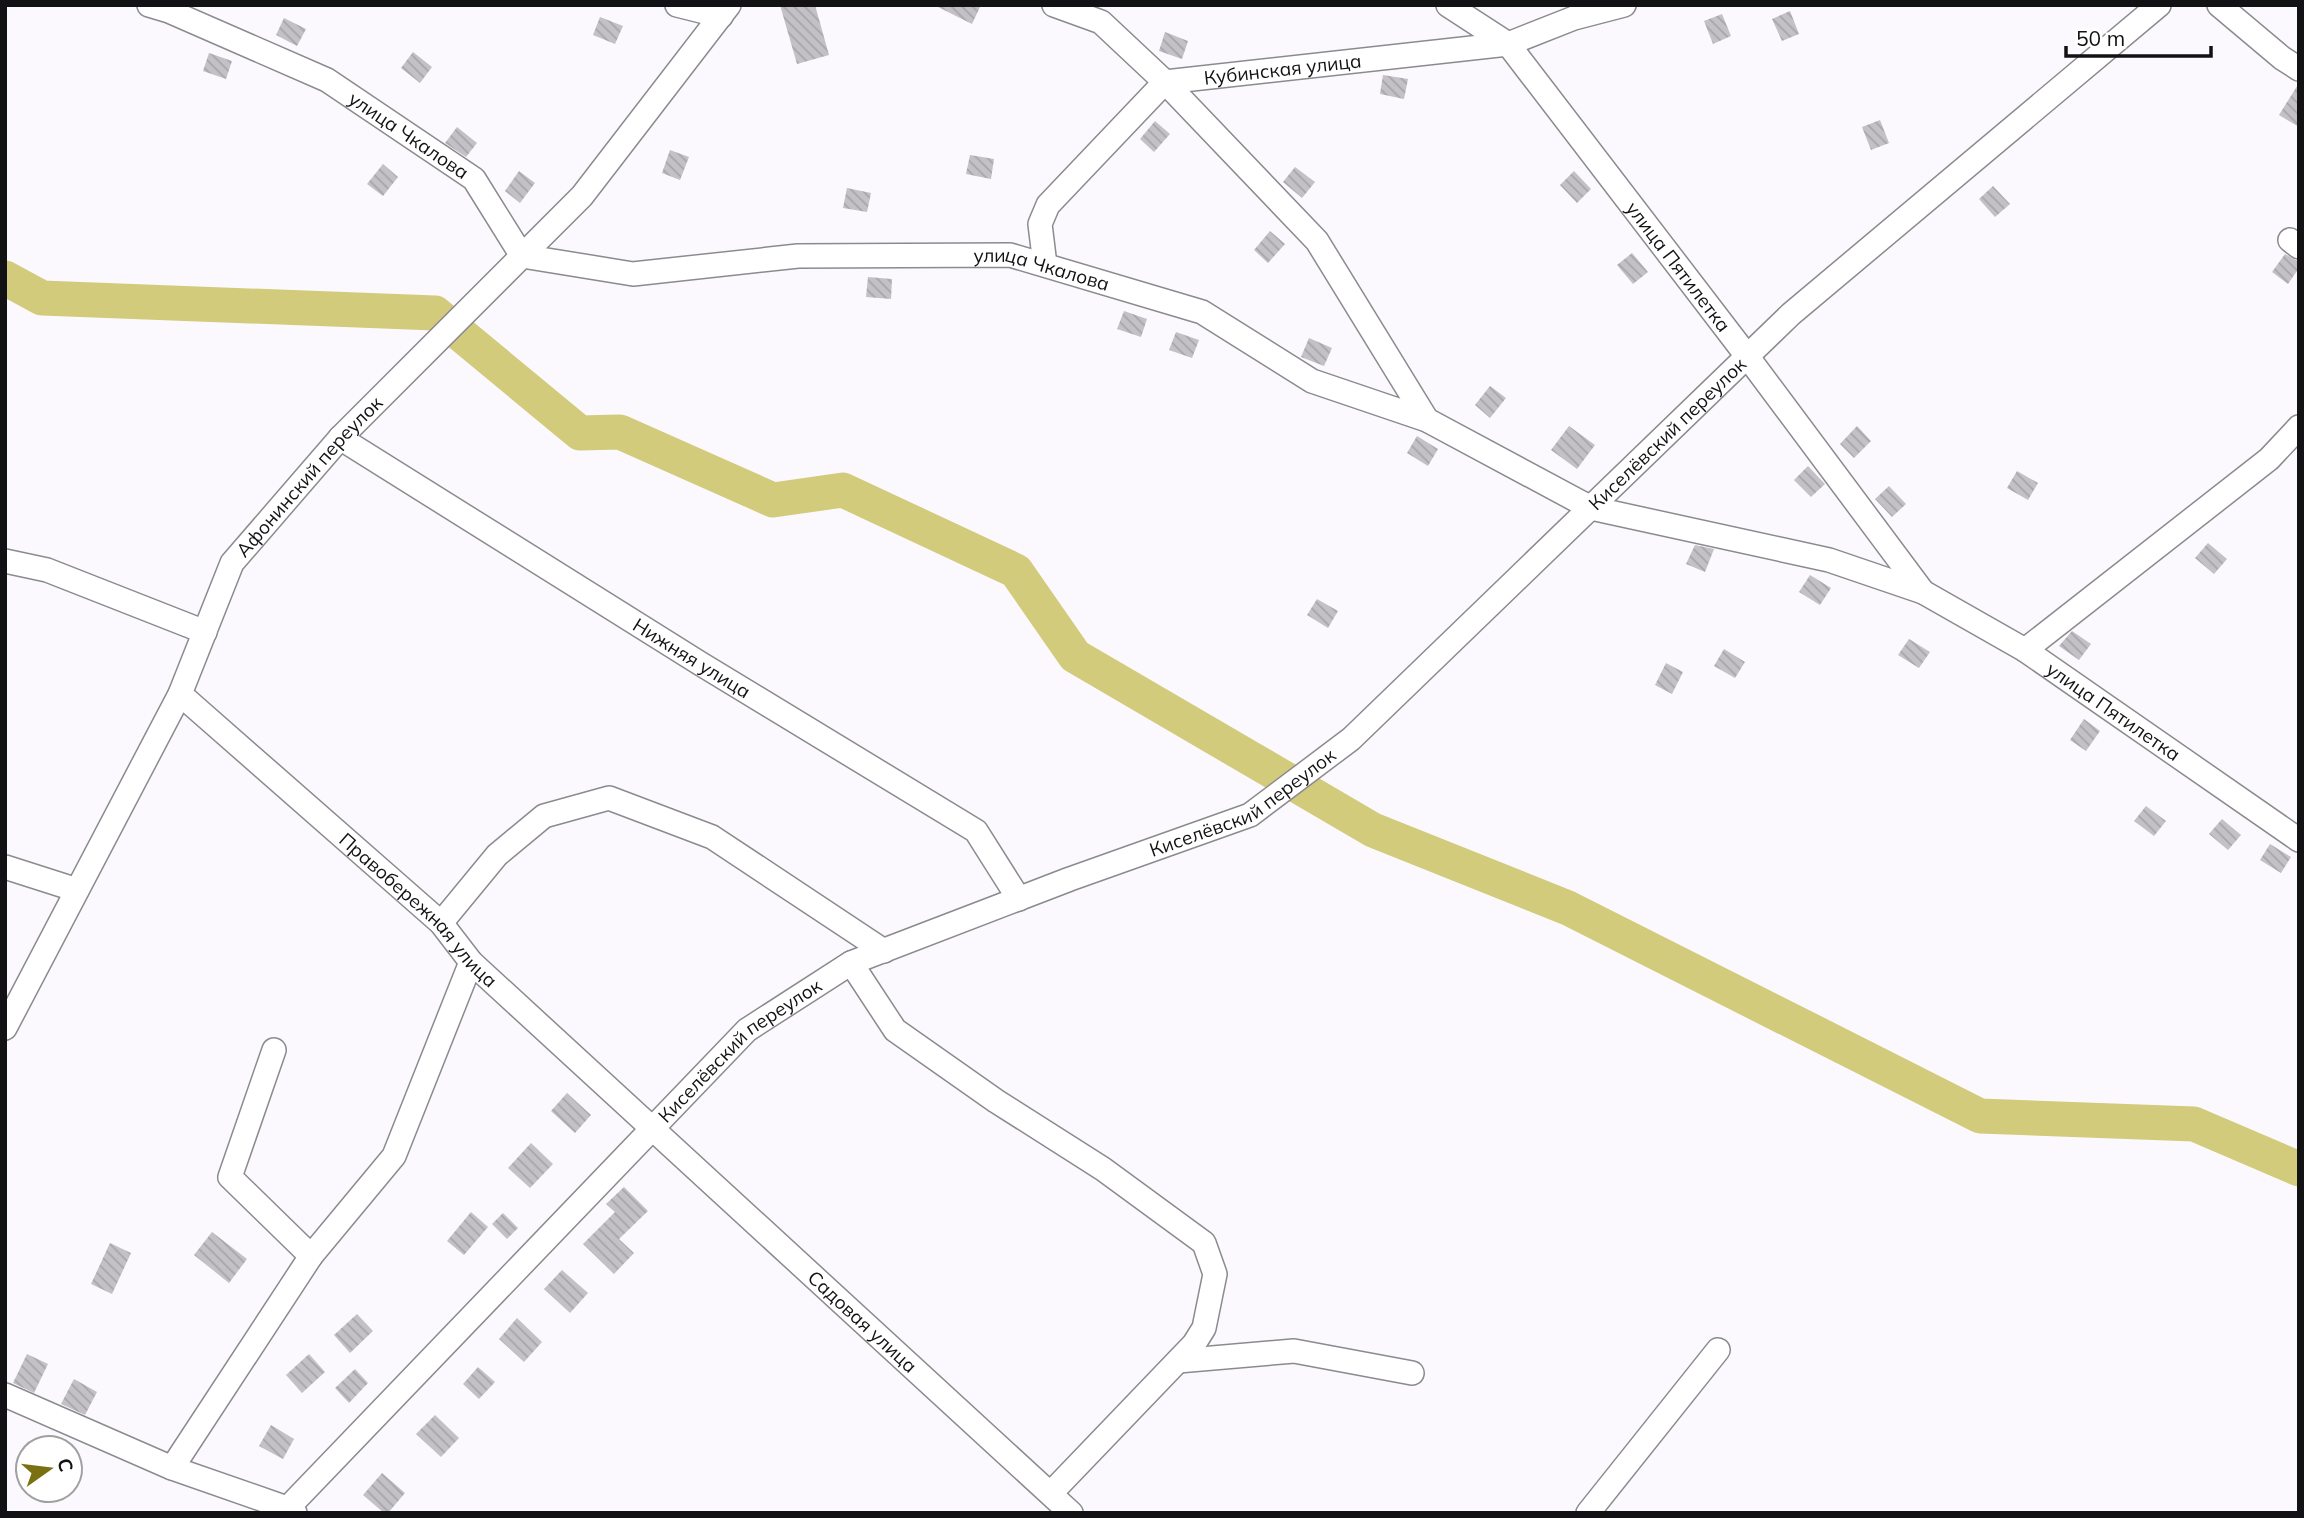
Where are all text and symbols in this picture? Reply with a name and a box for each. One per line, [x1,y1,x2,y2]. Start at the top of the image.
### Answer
scale bar [2066,14,2211,58]
text: 50 m [2076,25,2125,51]
street label: Кубинская улица [1203,48,1363,90]
street label: улица Чкалова [344,86,474,184]
street label: улица Пятилетка [1621,197,1736,336]
street label: улица Чкалова [973,242,1112,296]
street label: Киселёвский переулок [1583,352,1751,515]
street label: Афонинский переулок [231,390,388,562]
street label: Нижняя улица [629,613,755,703]
street label: улица Пятилетка [2042,657,2185,766]
street label: Киселёвский переулок [1146,743,1341,862]
street label: Правобережная улица [334,827,502,992]
street label: Киселёвский переулок [653,973,826,1127]
street label: Садовая улица [803,1265,922,1378]
north arrow [14,1434,84,1504]
text: С [52,1456,79,1474]

